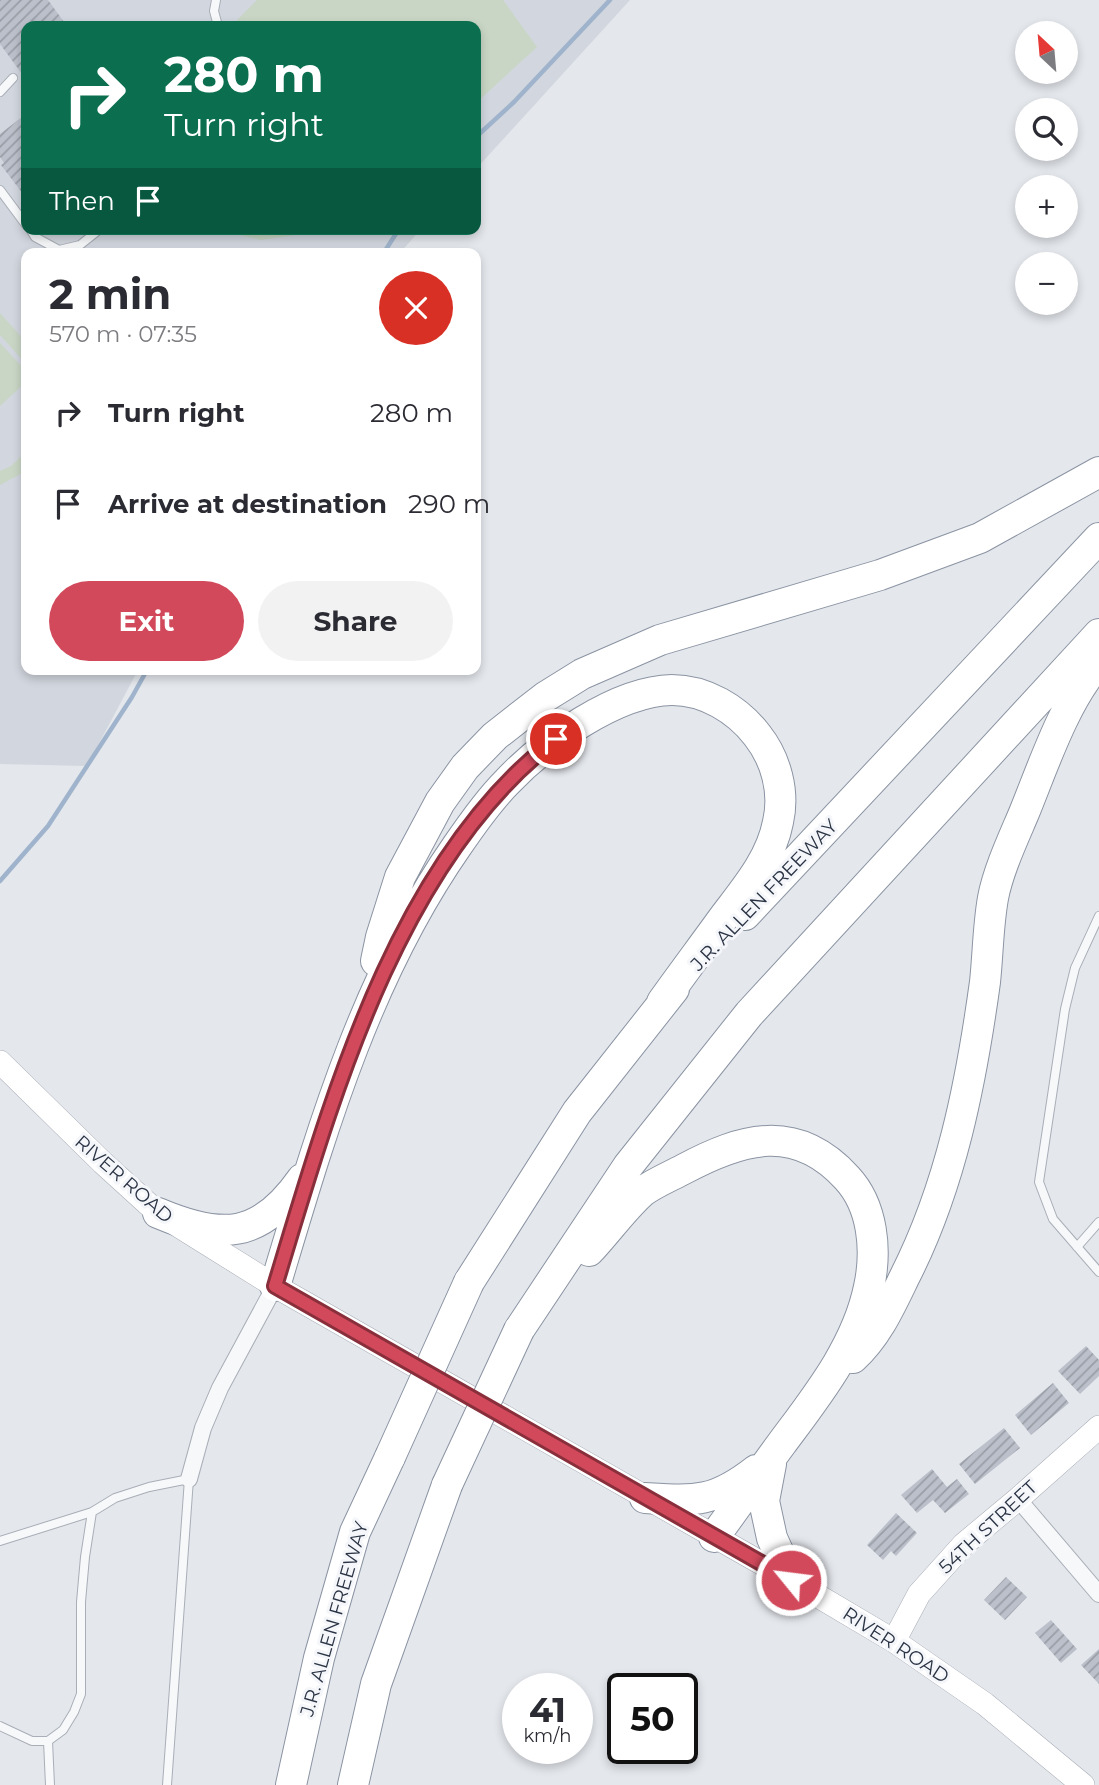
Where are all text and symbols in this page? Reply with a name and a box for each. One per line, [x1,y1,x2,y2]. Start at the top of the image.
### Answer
north arrow [1015,21,1078,84]
map controls [1015,21,1078,315]
text: 280 m [164,45,324,104]
icon: right [49,49,140,140]
button: search [1015,98,1078,161]
text: Turn right [164,105,324,144]
button: + [1015,175,1078,238]
icon: arrive [129,182,167,220]
text: Then [49,185,115,217]
button: − [1015,252,1078,315]
text: 2 min [49,268,171,320]
button: close [379,271,453,345]
text: 570 m · 07:35 [49,320,197,348]
icon: right [49,394,87,432]
text: Turn right [108,397,244,429]
text: 280 m [370,397,453,429]
icon: arrive [49,485,87,523]
text: Arrive at destination [108,488,387,520]
text: 290 m [408,488,490,520]
button: Exit [49,581,244,661]
button: Share [258,581,453,661]
pin [526,709,586,769]
icon: arrive [537,720,575,758]
street label: J.R. ALLEN FREEWAY [685,814,843,976]
street label: RIVER ROAD [70,1130,178,1228]
street label: 54TH STREET [934,1476,1042,1578]
street label: J.R. ALLEN FREEWAY [295,1518,373,1720]
position arrow [754,1543,828,1617]
street label: RIVER ROAD [838,1602,954,1688]
speed limit sign: 50 [607,1673,698,1764]
text: 41 [529,1688,566,1731]
text: km/h [523,1725,572,1747]

